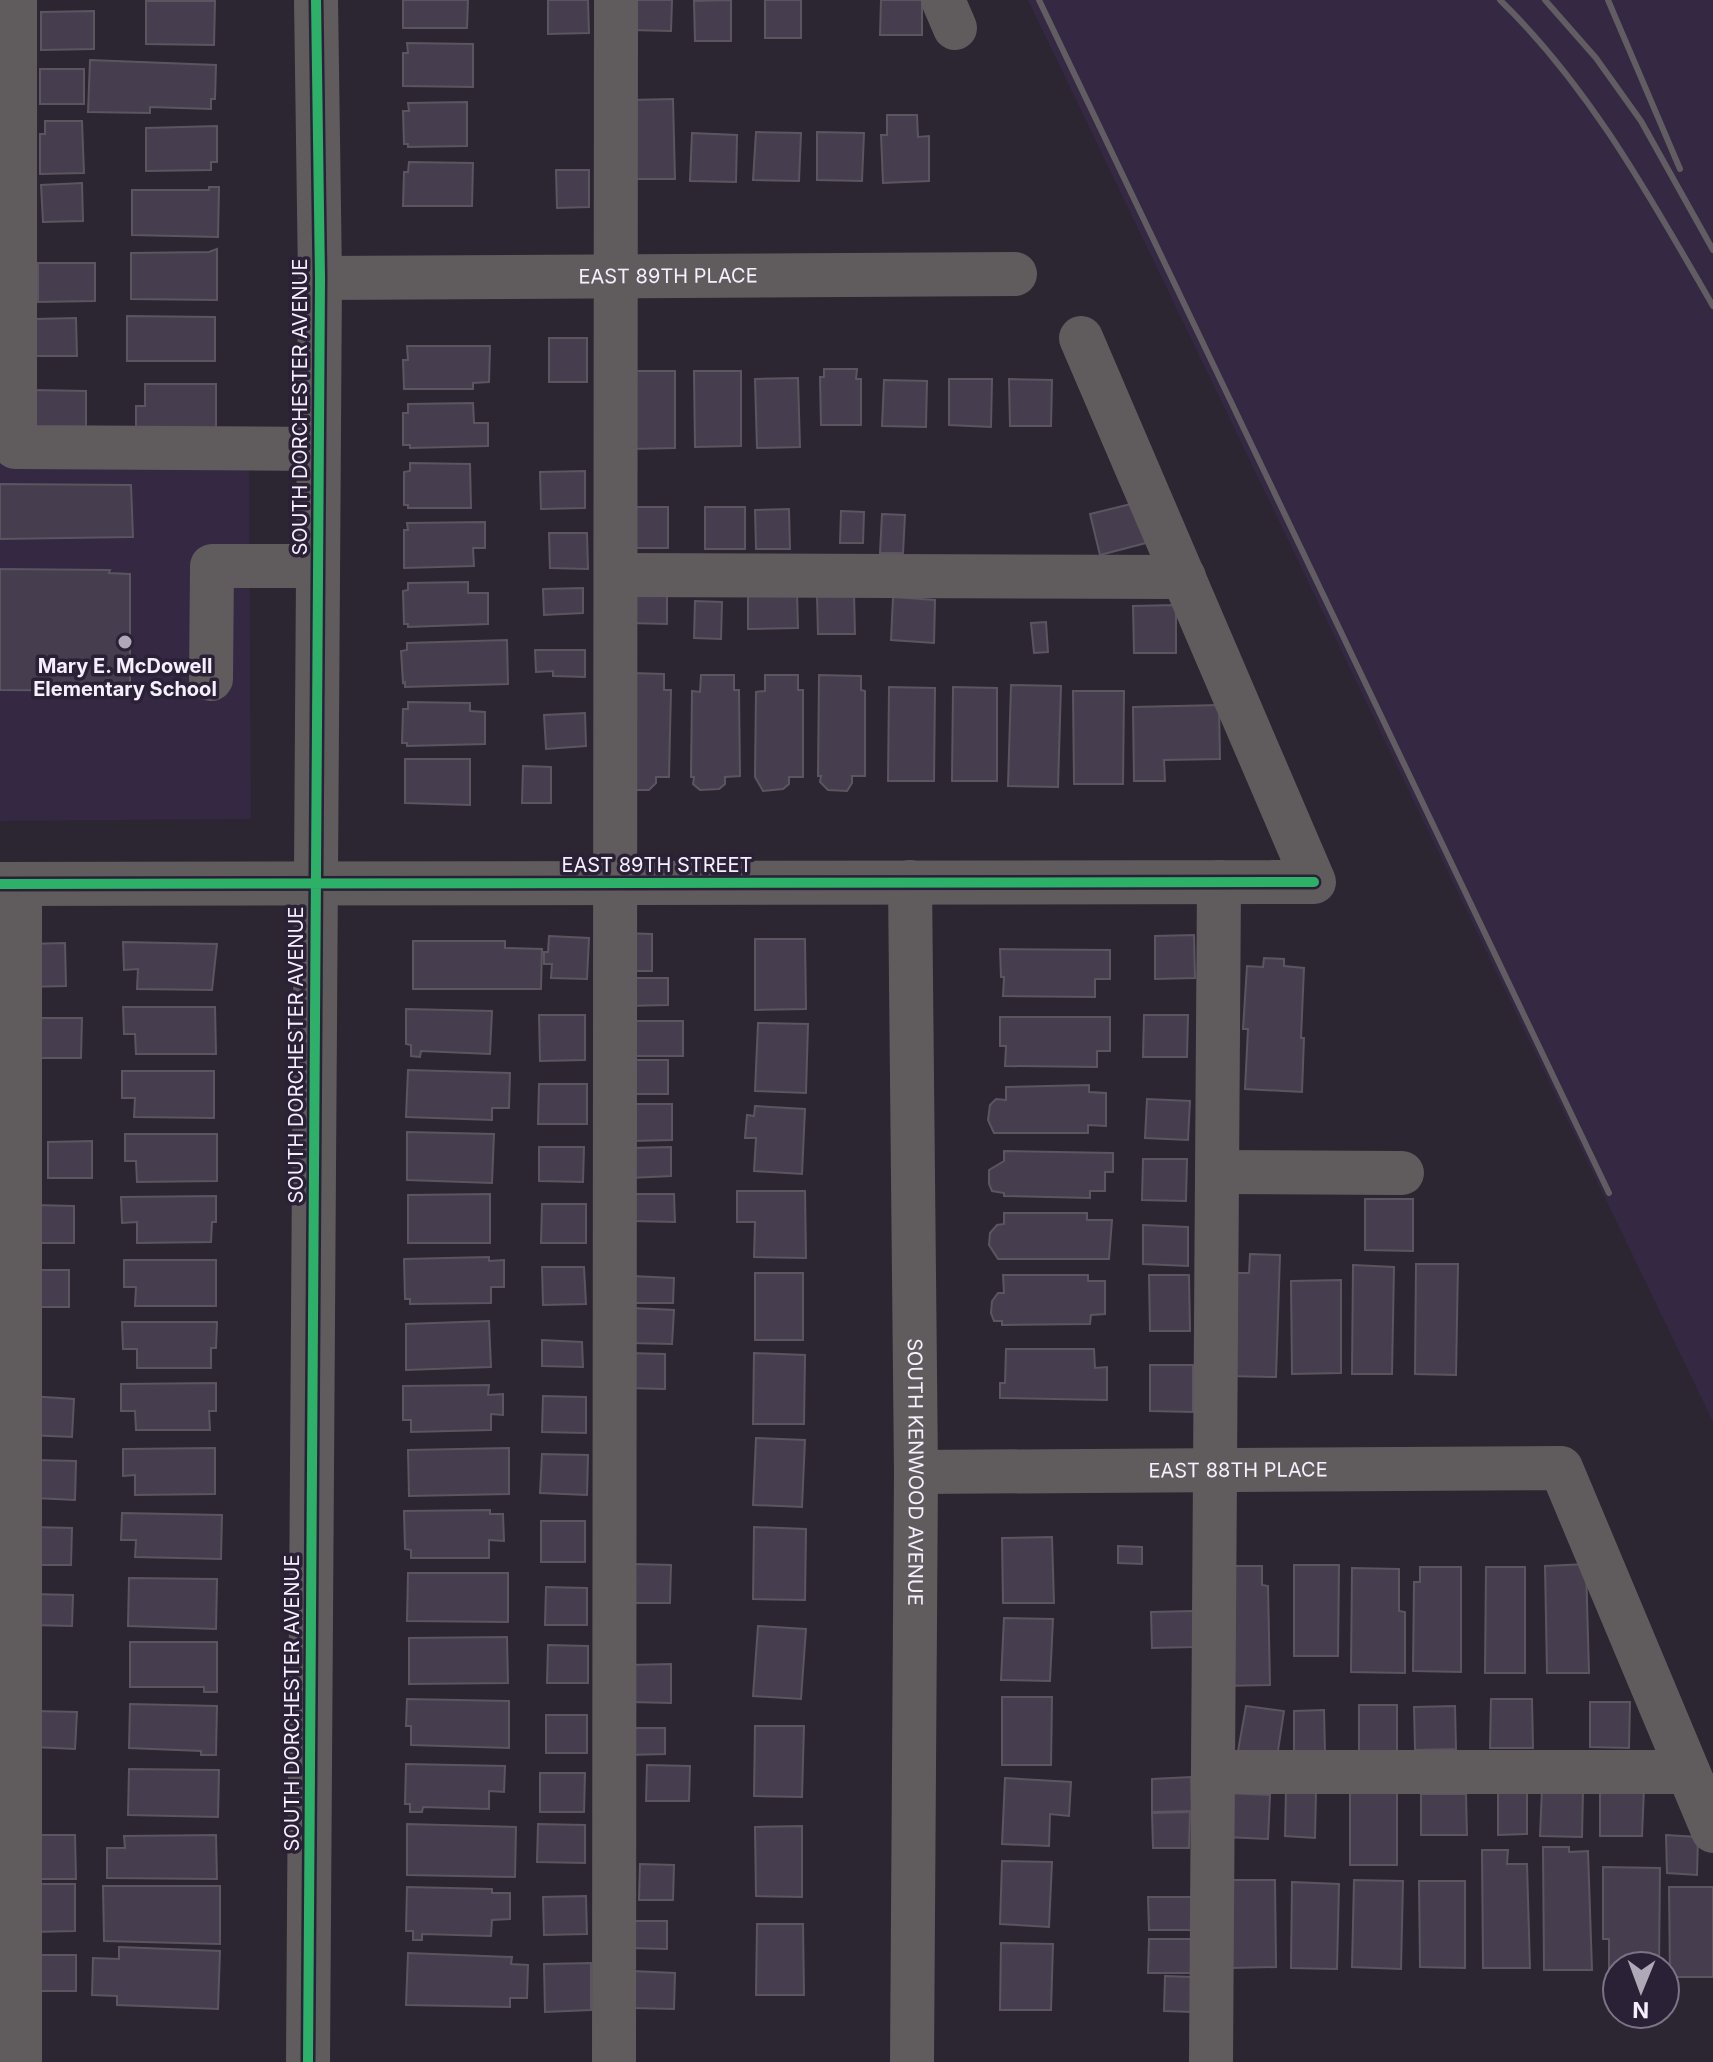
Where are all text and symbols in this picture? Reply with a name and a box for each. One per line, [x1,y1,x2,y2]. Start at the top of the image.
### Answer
street label: SOUTH DORCHESTER AVENUE [288,259,312,555]
street label: EAST 89TH PLACE [578,263,758,289]
marker: Mary E. McDowell Elementary School [116,633,134,651]
place label: Mary E. McDowell Elementary School [33,654,217,701]
street label: EAST 89TH STREET [562,853,752,877]
street label: SOUTH DORCHESTER AVENUE [284,907,308,1203]
street label: SOUTH KENWOOD AVENUE [903,1338,928,1606]
street label: EAST 88TH PLACE [1148,1457,1328,1483]
street label: SOUTH DORCHESTER AVENUE [280,1555,304,1851]
north arrow [1601,1950,1681,2030]
text: N [1632,1997,1649,2023]

